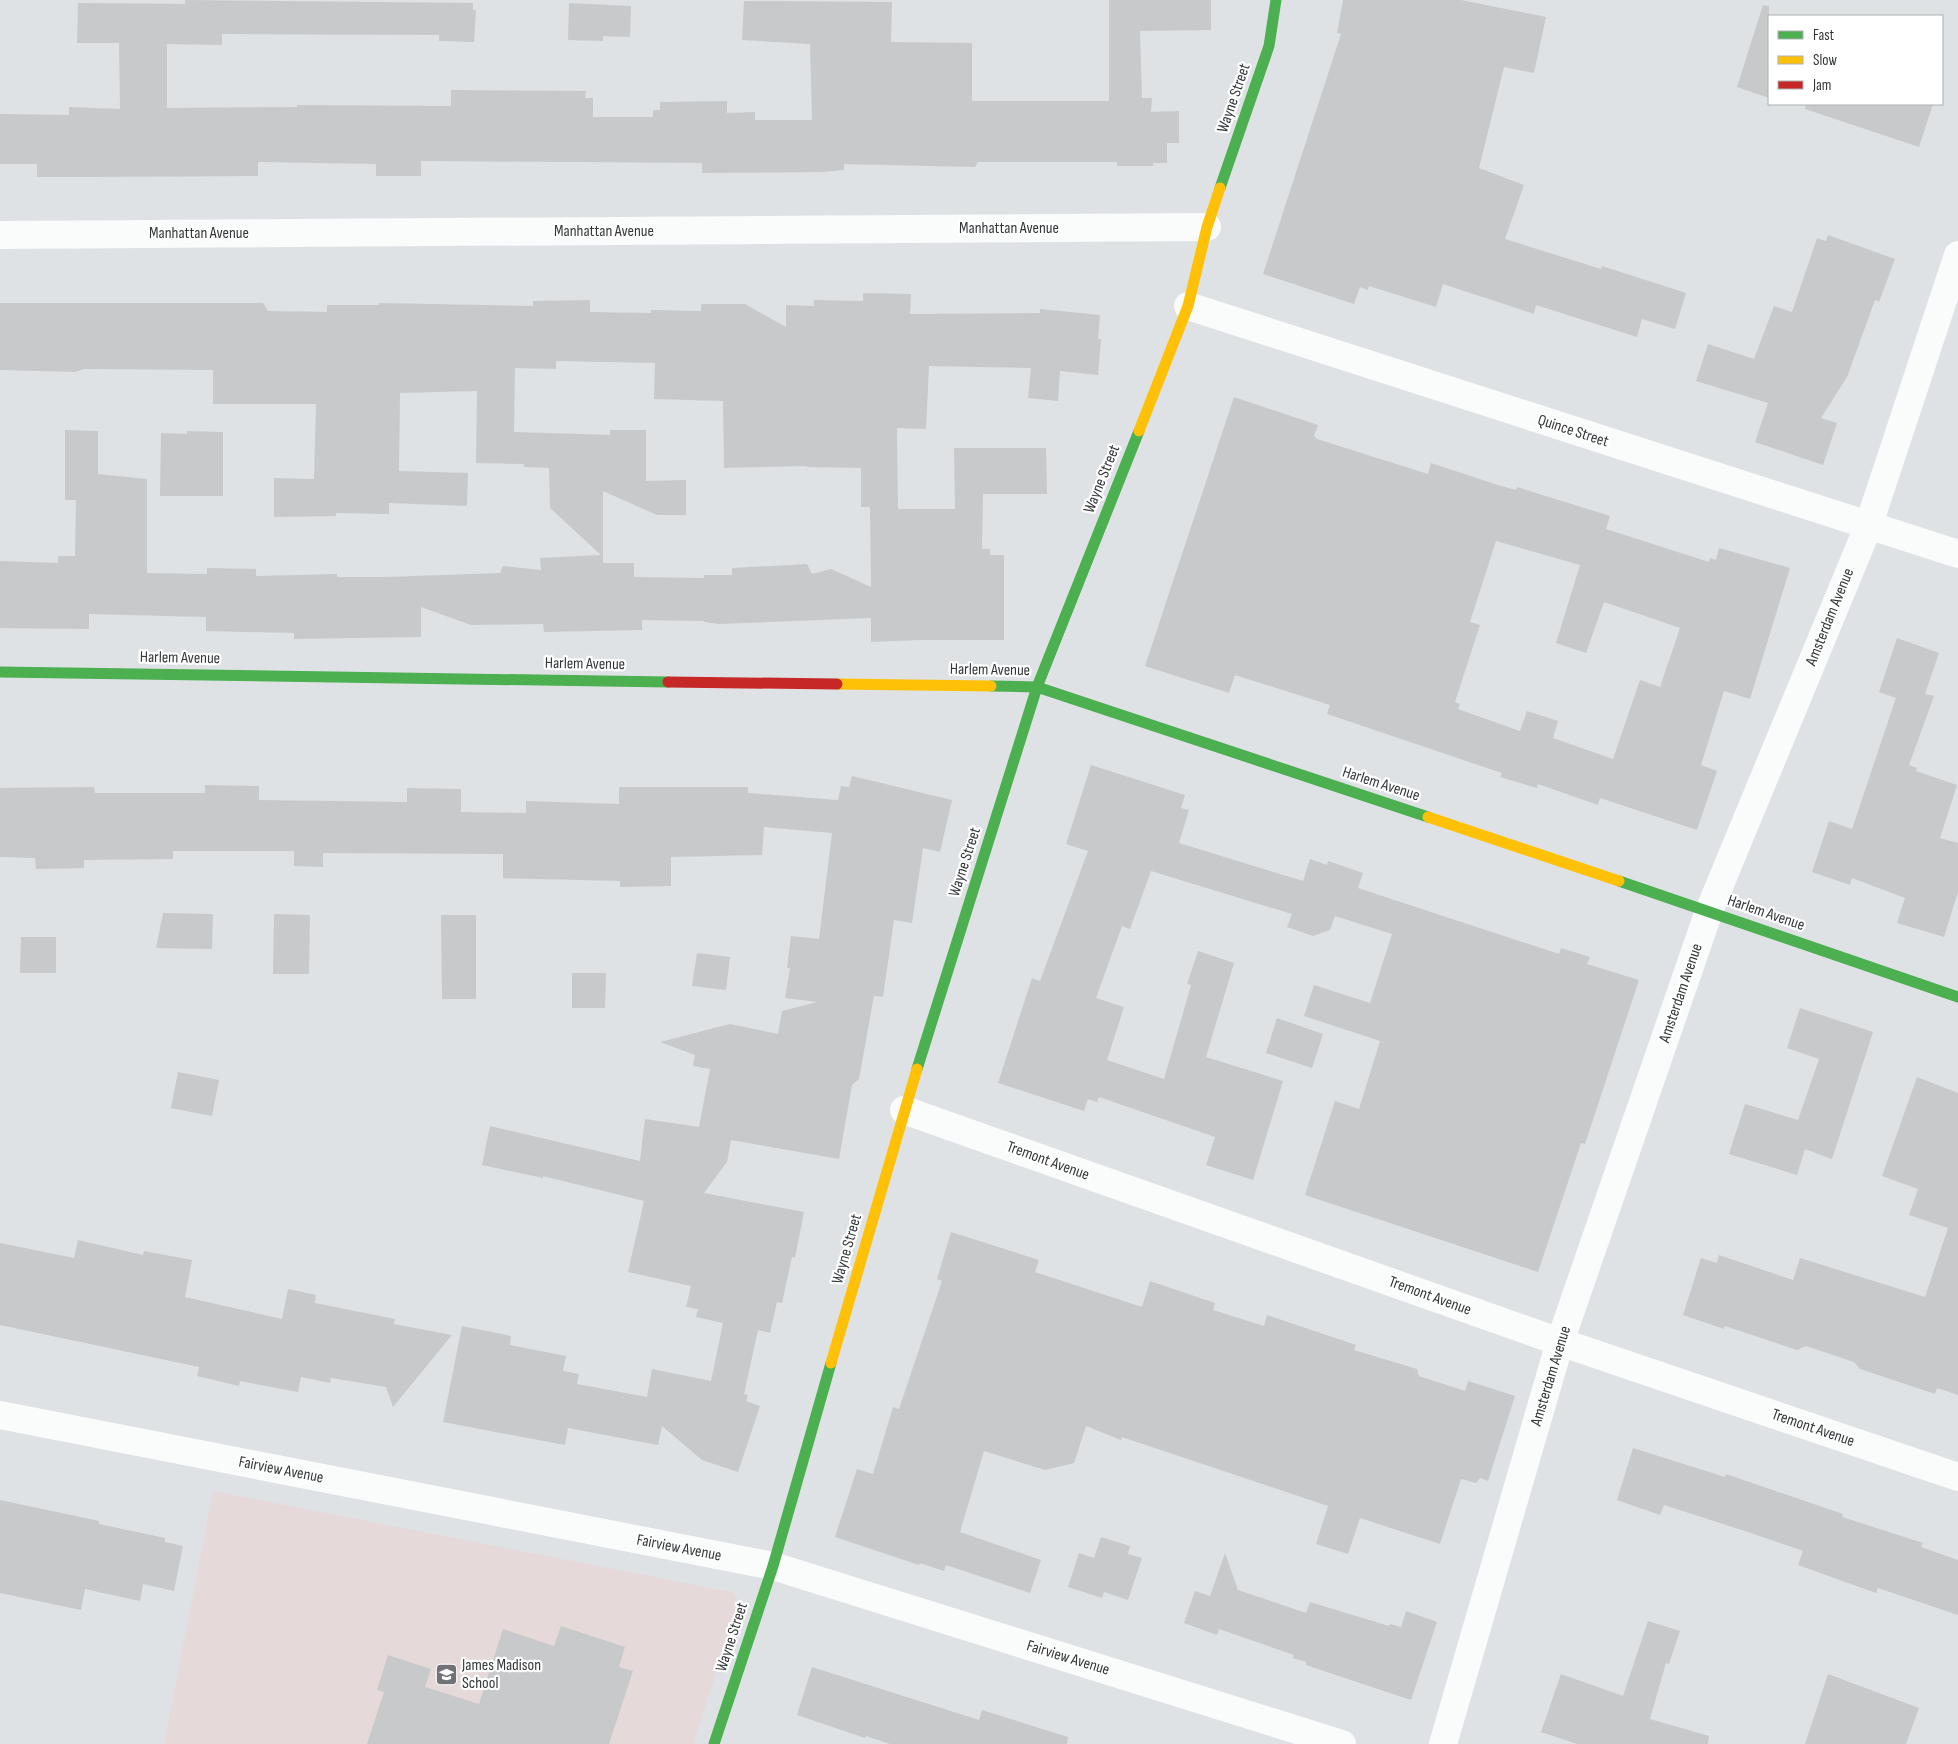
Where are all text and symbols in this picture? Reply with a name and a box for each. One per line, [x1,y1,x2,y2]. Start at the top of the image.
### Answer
legend [1768,15,1943,105]
text: Fast [1813,26,1835,45]
text: Slow [1813,51,1837,70]
street label: Wayne Street [1213,61,1255,135]
text: Jam [1812,76,1831,95]
street label: Manhattan Avenue [959,219,1059,238]
street label: Manhattan Avenue [554,222,654,241]
street label: Manhattan Avenue [149,224,249,243]
street label: Quince Street [1535,411,1611,451]
street label: Wayne Street [1080,442,1124,516]
street label: Amsterdam Avenue [1801,565,1858,669]
street label: Harlem Avenue [140,648,220,668]
street label: Harlem Avenue [545,654,625,674]
street label: Harlem Avenue [950,660,1030,680]
street label: Harlem Avenue [1340,763,1422,805]
street label: Wayne Street [945,825,985,899]
street label: Harlem Avenue [1725,891,1807,935]
street label: Amsterdam Avenue [1655,941,1707,1046]
street label: Tremont Avenue [1004,1137,1092,1185]
street label: Wayne Street [828,1212,866,1286]
street label: Tremont Avenue [1386,1272,1474,1320]
street label: Amsterdam Avenue [1526,1324,1575,1429]
street label: Tremont Avenue [1769,1405,1857,1451]
street label: Fairview Avenue [237,1452,325,1488]
street label: Fairview Avenue [635,1530,723,1566]
street label: Wayne Street [712,1600,752,1674]
street label: Fairview Avenue [1024,1636,1112,1680]
place label: James Madison School [461,1656,541,1693]
school or university icon: James Madison School [434,1662,458,1686]

